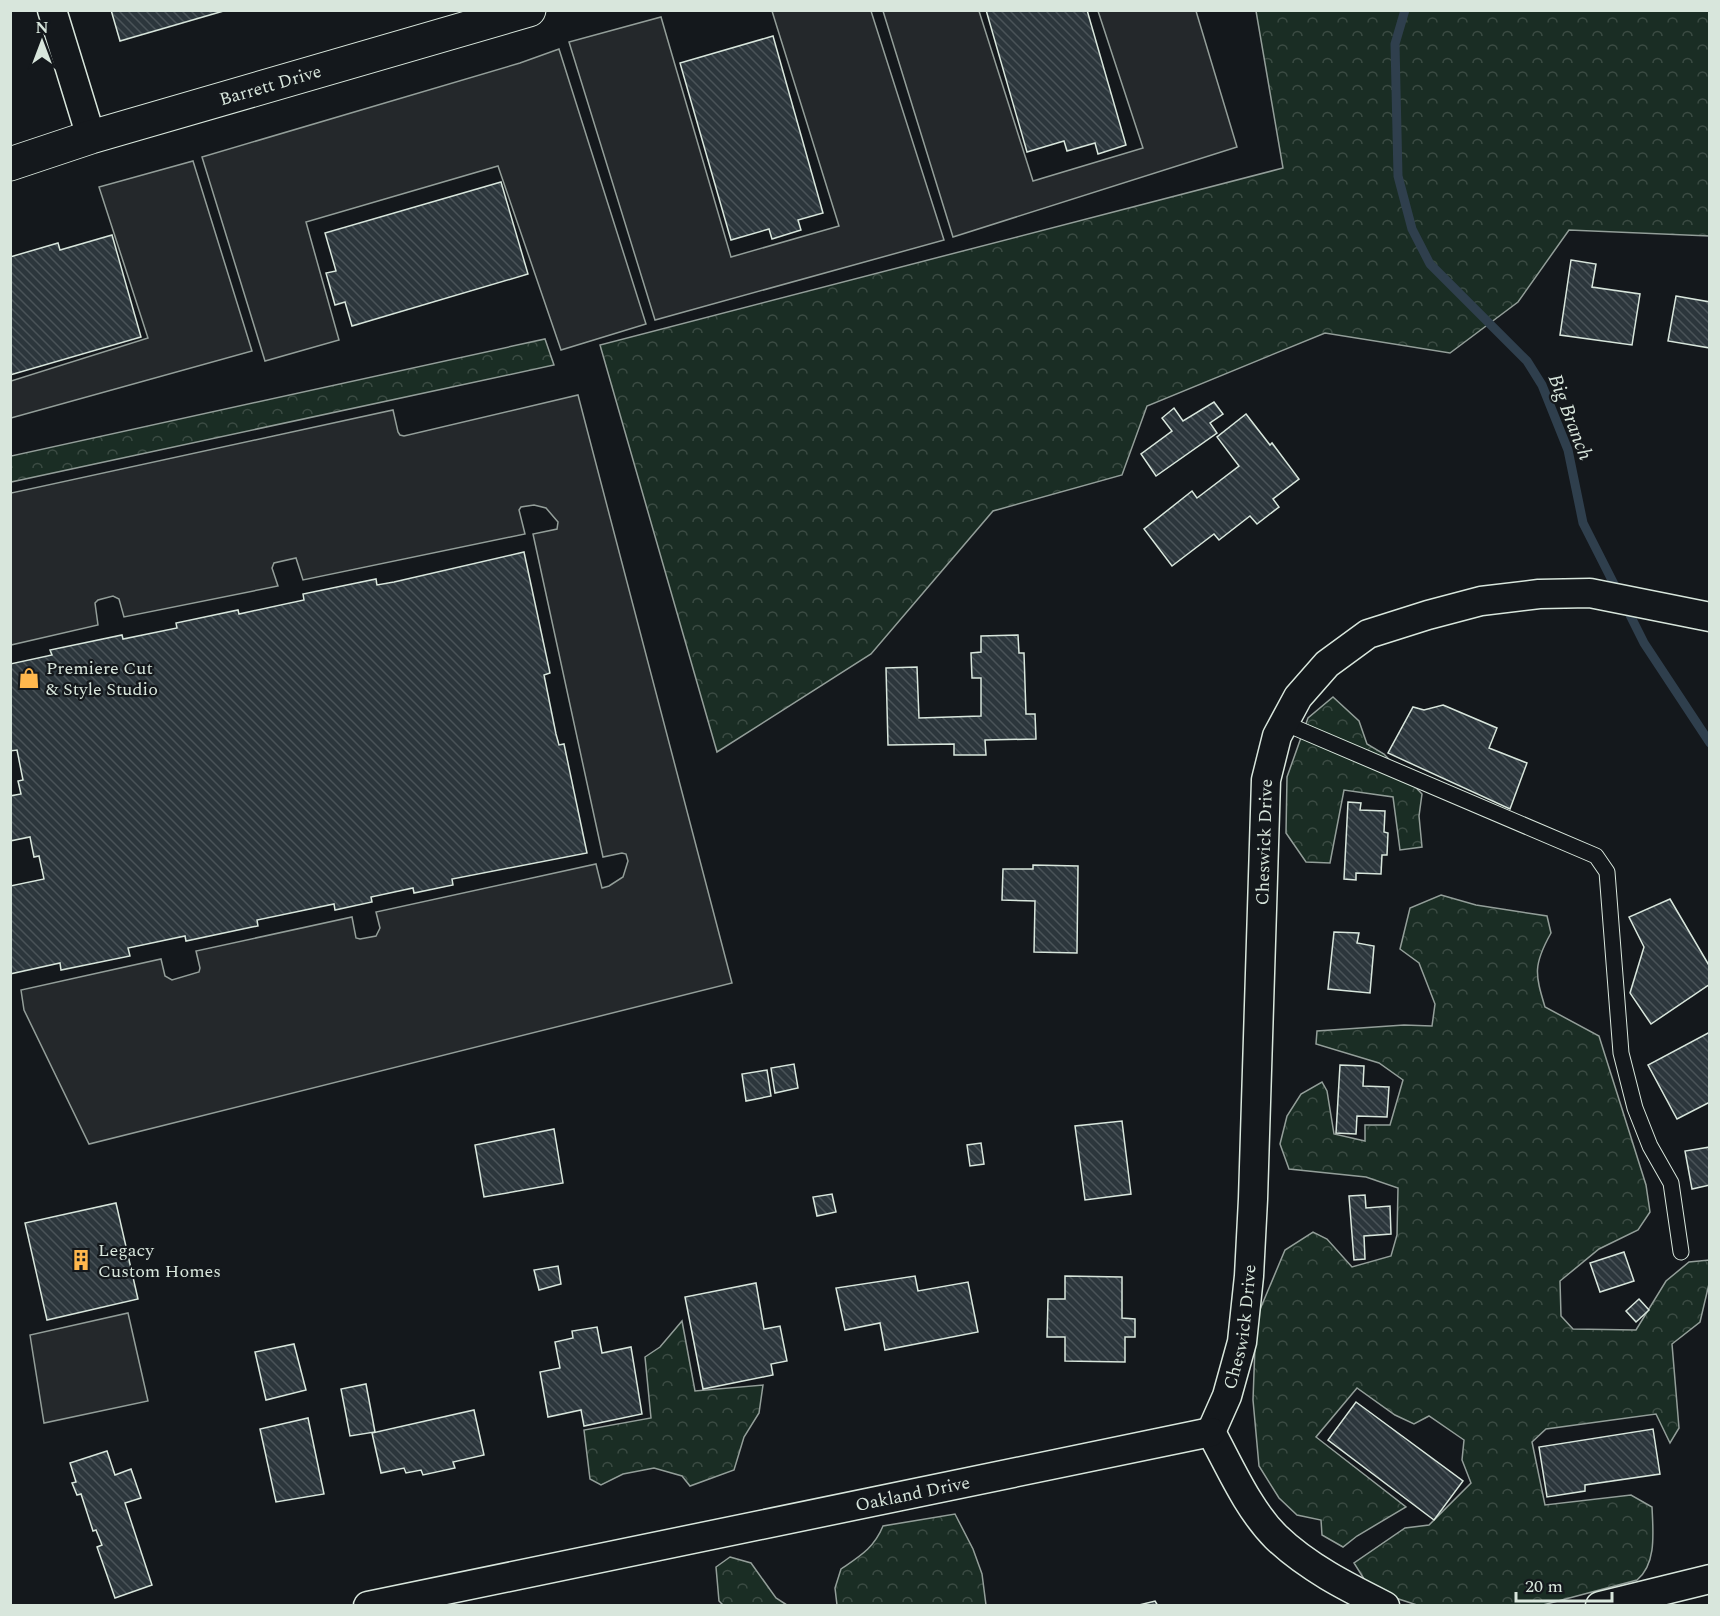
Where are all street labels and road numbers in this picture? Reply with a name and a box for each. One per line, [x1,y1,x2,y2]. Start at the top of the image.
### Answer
street label: Barrett Drive [216,57,324,113]
street label: Cheswick Drive [1249,778,1280,906]
street label: Cheswick Drive [1216,1264,1263,1393]
street label: Oakland Drive [853,1469,972,1519]

